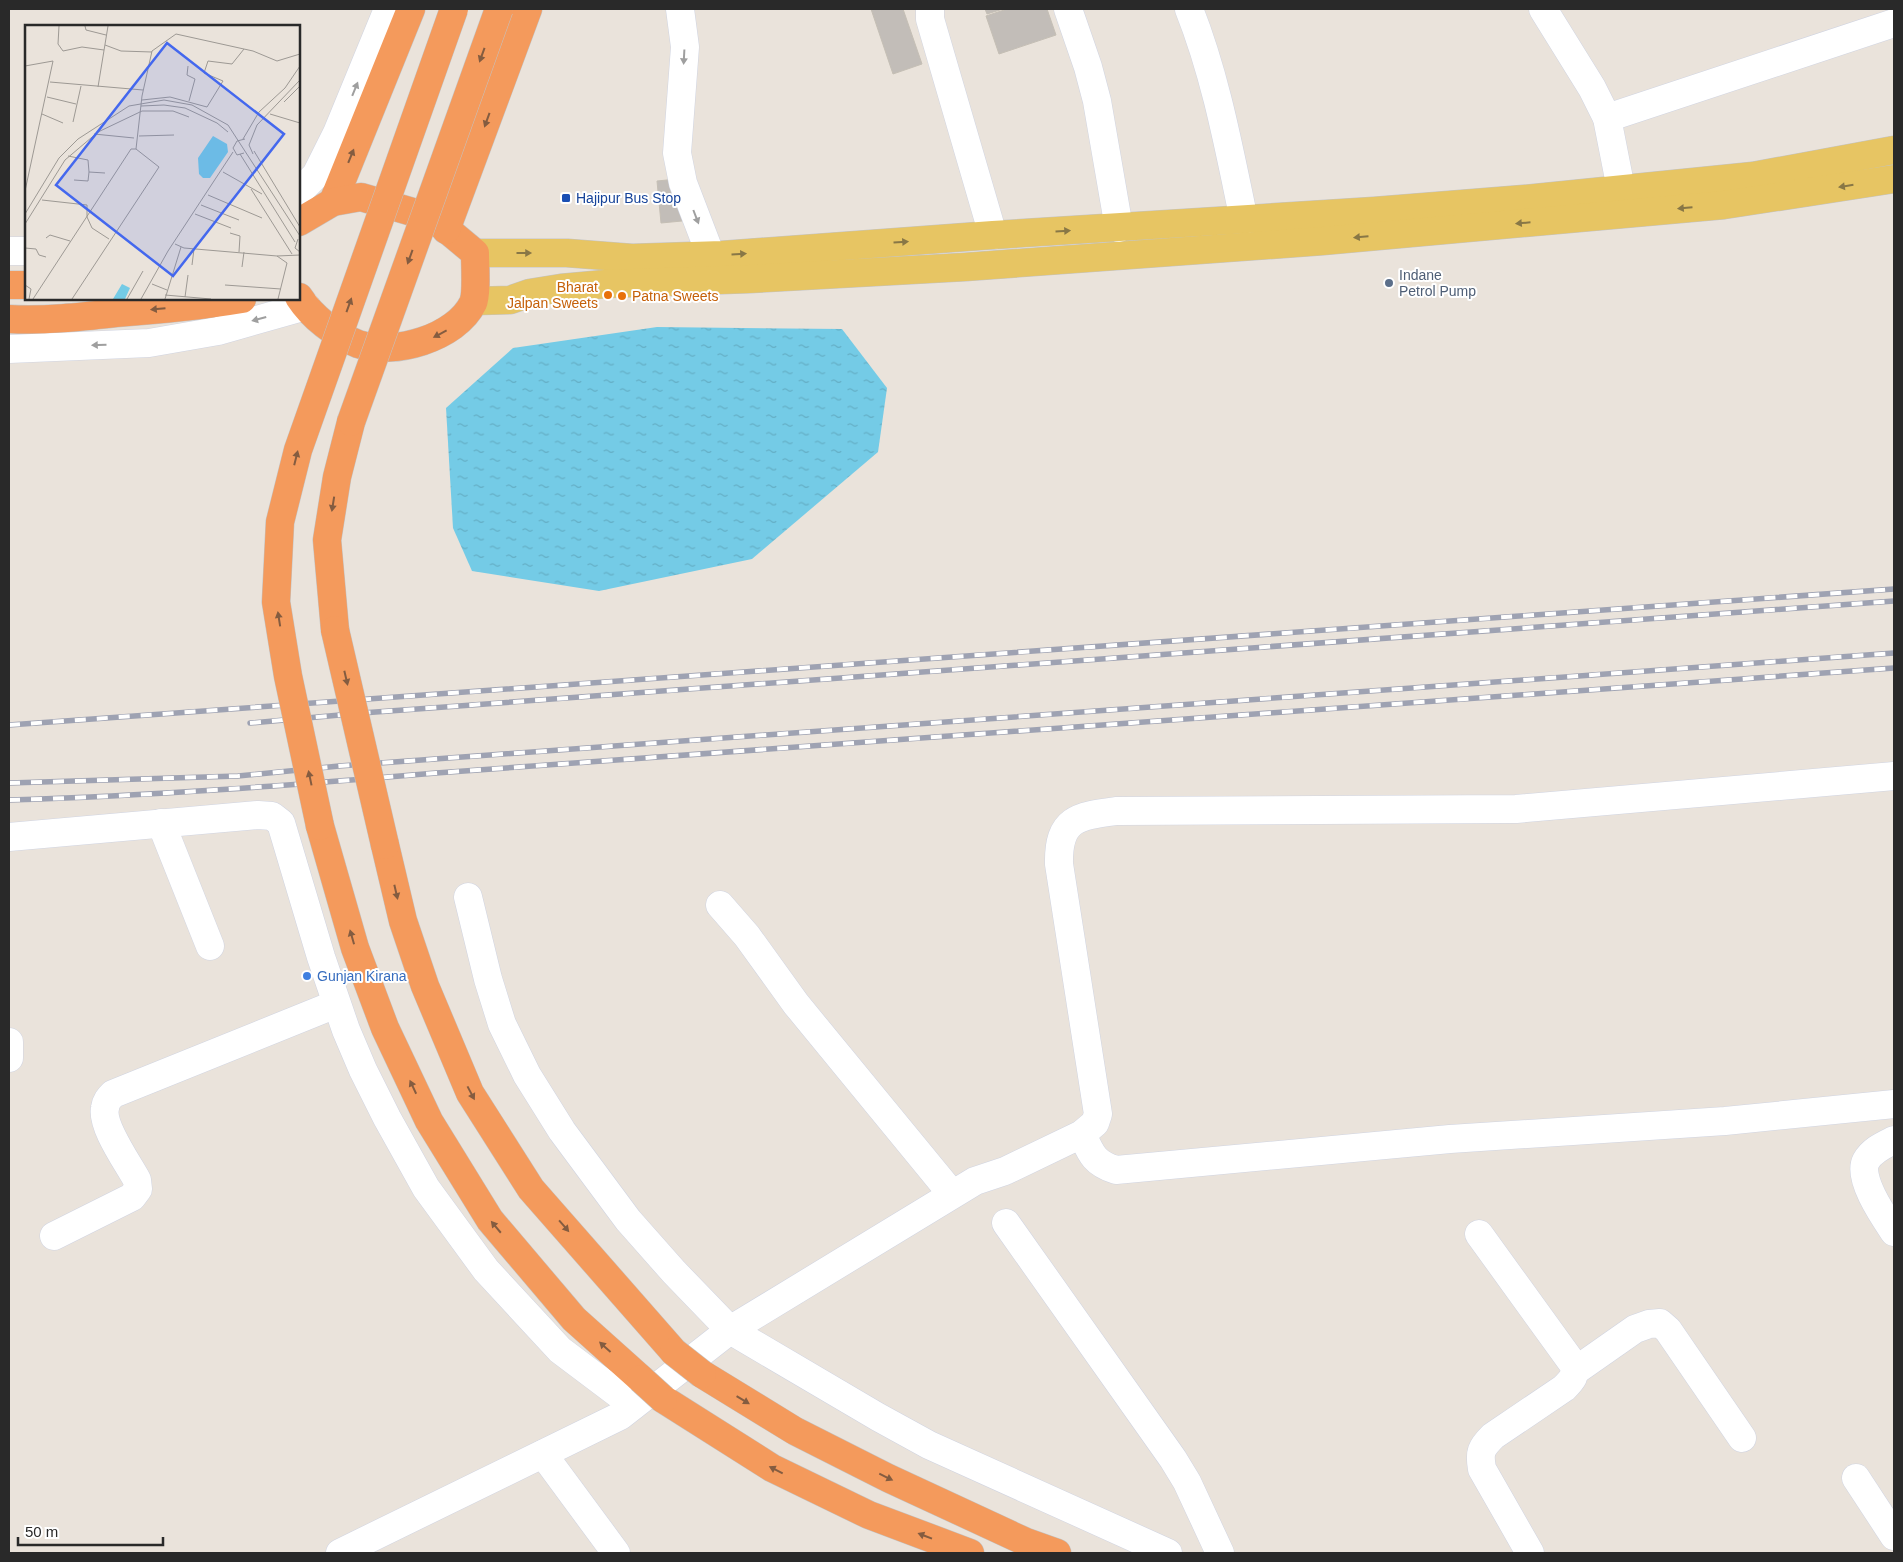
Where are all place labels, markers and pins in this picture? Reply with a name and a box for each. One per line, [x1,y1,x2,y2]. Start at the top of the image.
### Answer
place label: Hajipur Bus Stop [576,190,681,206]
marker: Hajipur Bus Stop [560,192,572,204]
place label: Indane Petrol Pump [1399,267,1476,299]
marker: Indane Petrol Pump [1383,277,1395,289]
place label: Bharat Jalpan Sweets [507,279,598,311]
place label: Patna Sweets [632,288,718,304]
marker: Bharat Jalpan Sweets [602,289,614,301]
marker: Patna Sweets [616,290,628,302]
place label: Gunjan Kirana [317,968,407,984]
marker: Gunjan Kirana [301,970,313,982]

